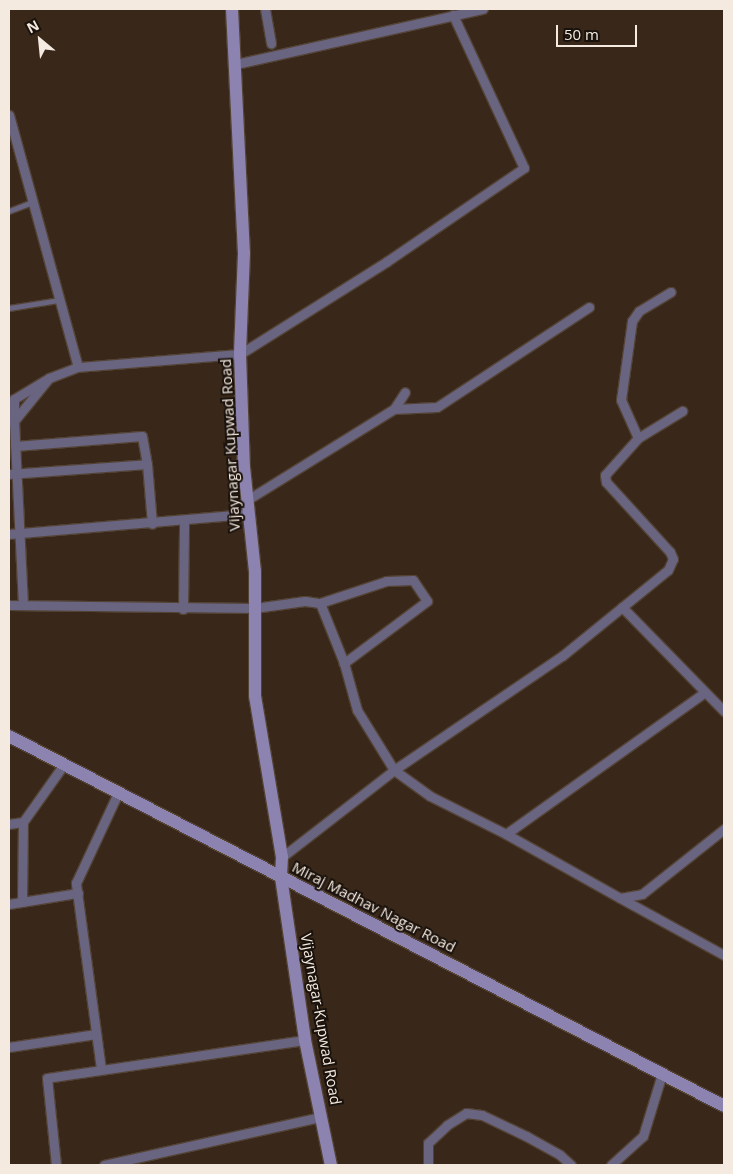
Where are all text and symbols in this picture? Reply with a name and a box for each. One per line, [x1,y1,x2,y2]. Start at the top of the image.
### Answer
north arrow [15,15,65,65]
text: N [23,15,42,37]
scale bar [558,15,639,47]
text: 50 m [564,24,599,44]
street label: Vijaynagar Kupwad Road [216,358,244,532]
street label: Miraj Madhav Nagar Road [289,858,459,956]
street label: Vijaynagar-Kupwad Road [297,932,345,1106]

